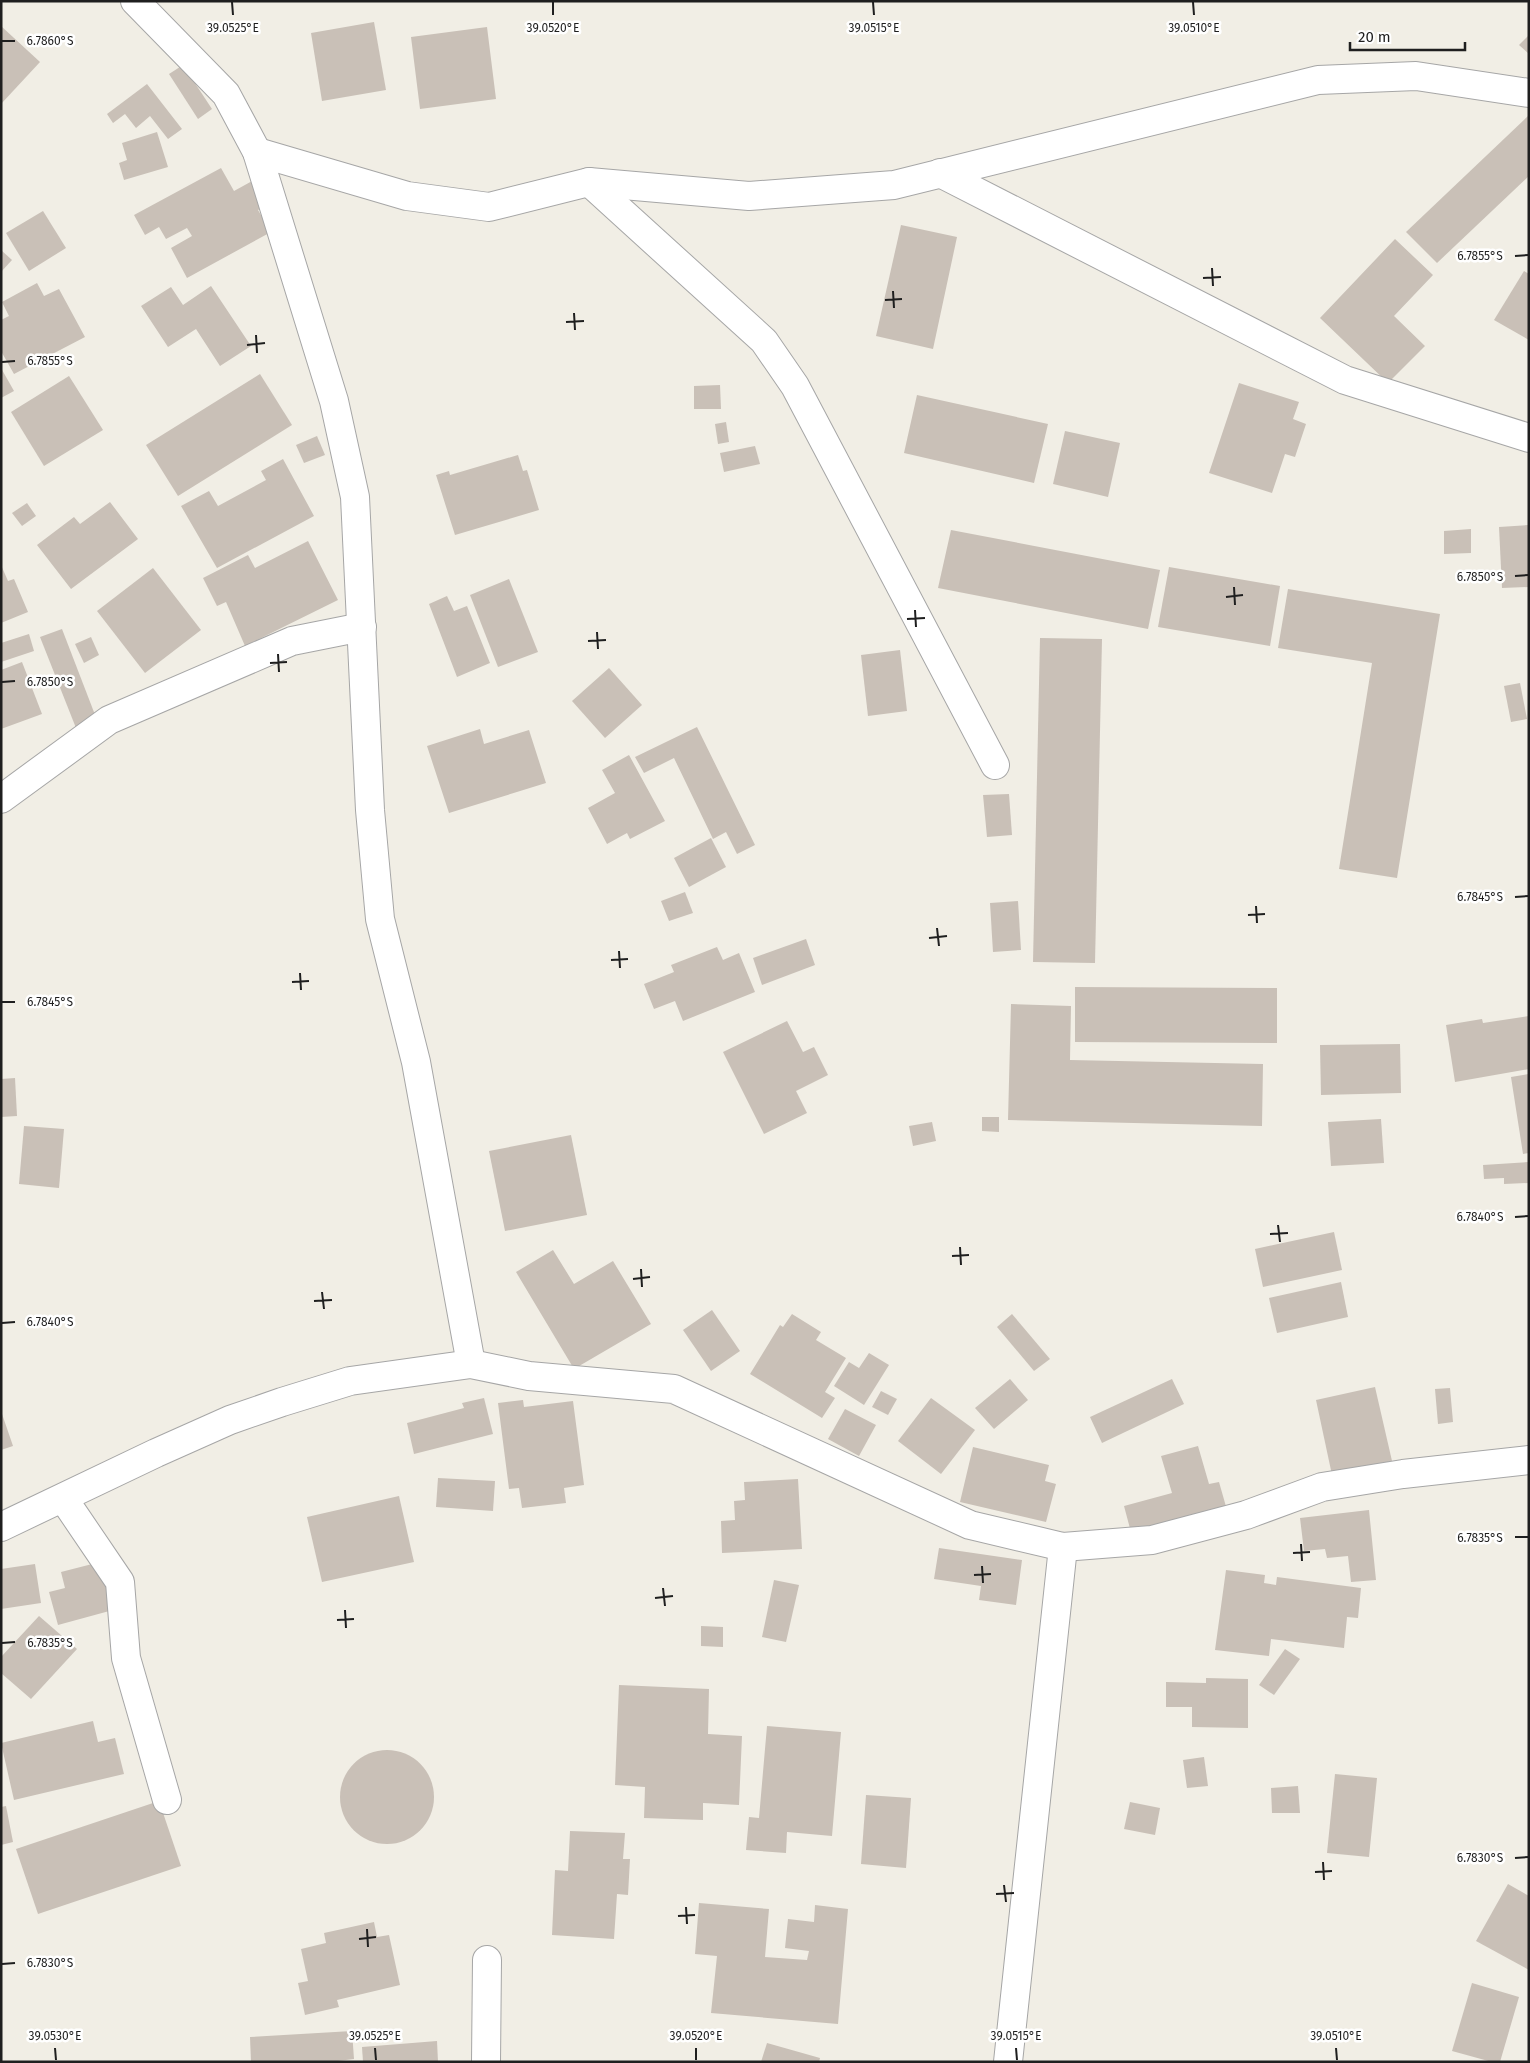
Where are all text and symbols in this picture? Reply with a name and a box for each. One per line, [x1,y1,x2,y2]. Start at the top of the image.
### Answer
scale bar [1350,20,1465,52]
text: 39.0525°E [207,21,259,35]
text: 39.0520°E [527,21,579,35]
text: 39.0515°E [849,21,899,35]
text: 39.0510°E [1168,21,1220,35]
text: 20 m [1358,28,1391,46]
text: 6.7860°S [27,34,74,48]
text: 6.7855°S [1457,249,1503,263]
text: 6.7855°S [27,354,73,368]
text: 6.7850°S [1457,570,1504,584]
text: 6.7850°S [27,675,74,689]
text: 6.7845°S [1457,890,1503,904]
text: 6.7845°S [27,995,73,1009]
text: 6.7840°S [1457,1210,1504,1224]
text: 6.7840°S [27,1315,74,1329]
text: 6.7835°S [1457,1531,1503,1545]
text: 6.7835°S [27,1636,73,1650]
text: 6.7830°S [1457,1851,1504,1865]
text: 6.7830°S [27,1956,74,1970]
text: 39.0530°E [29,2029,81,2043]
text: 39.0525°E [349,2029,401,2043]
text: 39.0520°E [670,2029,722,2043]
text: 39.0515°E [991,2029,1041,2043]
text: 39.0510°E [1310,2029,1362,2043]

